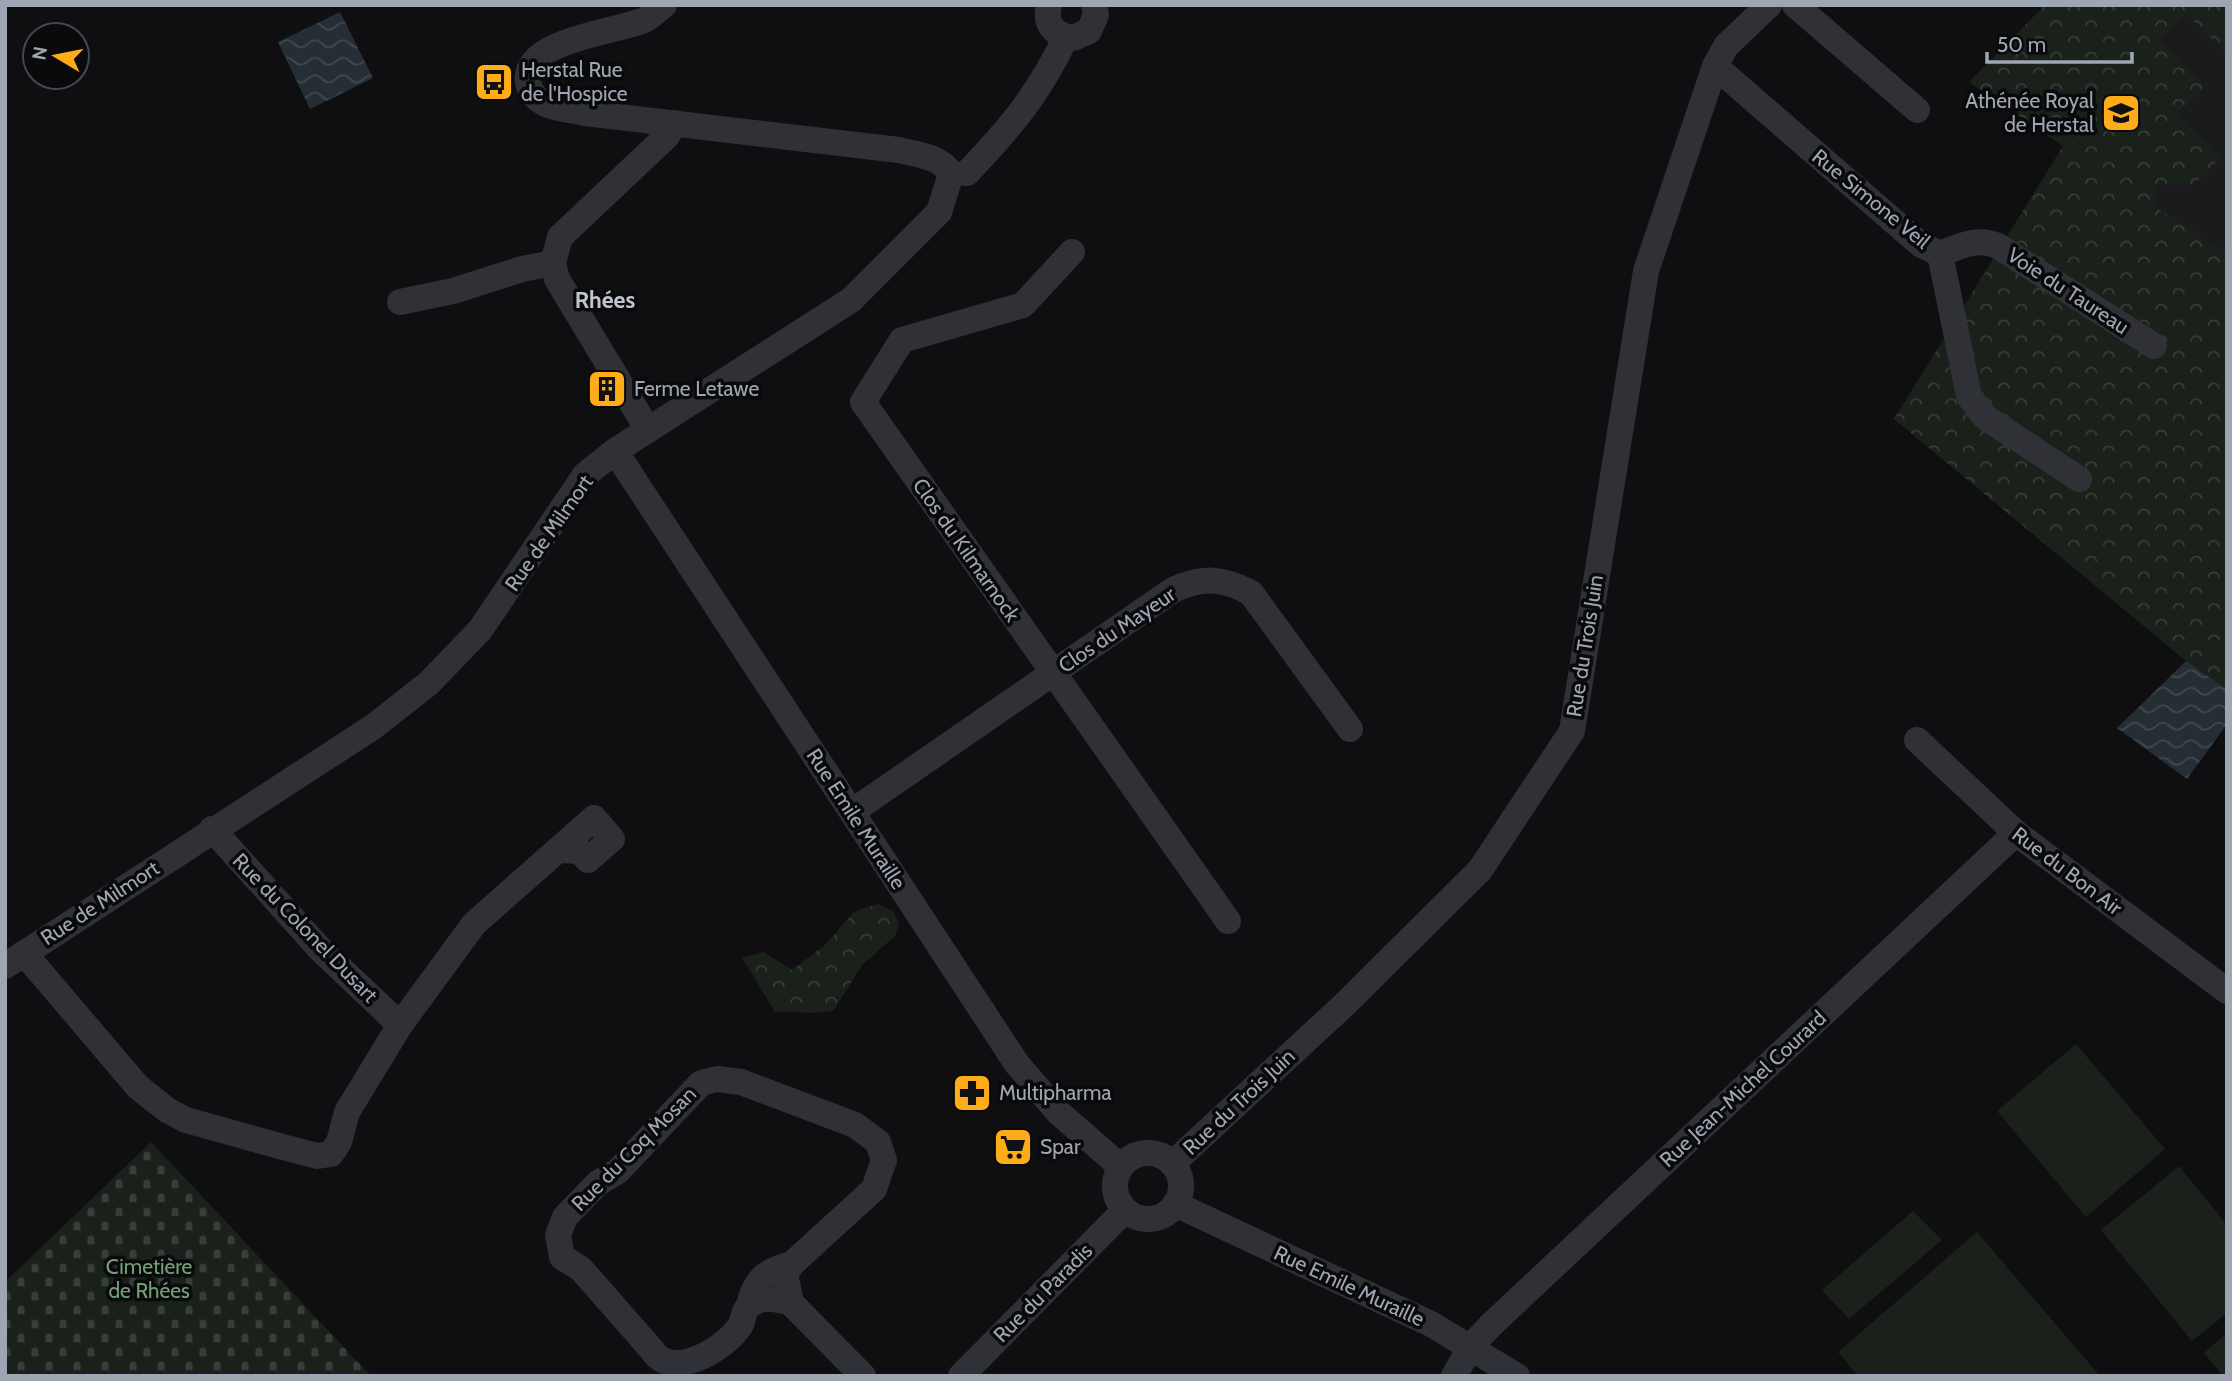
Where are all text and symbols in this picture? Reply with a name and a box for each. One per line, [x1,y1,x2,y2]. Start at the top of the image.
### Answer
north arrow [21,21,91,91]
scale bar [1987,21,2132,65]
text: 50 m [1997,32,2046,57]
text: N [27,45,52,62]
place label: Herstal Rue de l'Hospice [521,57,628,106]
bus stop icon: Herstal Rue de l'Hospice [473,61,515,103]
place label: Athénée Royal de Herstal [1965,88,2094,137]
school or university icon: Athénée Royal de Herstal [2100,92,2142,134]
street label: Rue Simone Veil [1807,143,1935,254]
street label: Voie du Taureau [2003,242,2134,339]
district label: Rhées [575,286,635,314]
building icon: Ferme Letawe [586,368,628,410]
place label: Ferme Letawe [634,376,759,401]
street label: Rue de Milmort [499,470,598,596]
street label: Clos du Kilmarnock [908,473,1026,627]
street label: Rue du Trois Juin [1561,573,1608,719]
street label: Clos du Mayeur [1054,581,1180,678]
street label: Rue Emile Muraille [802,744,911,894]
street label: Rue du Bon Air [2008,821,2127,920]
street label: Rue du Colonel Dusart [228,848,383,1007]
street label: Rue de Milmort [36,855,164,950]
street label: Rue Jean-Michel Courard [1654,1005,1831,1172]
street label: Rue du Trois Juin [1178,1043,1300,1160]
pharmacy icon: Multipharma [951,1072,993,1114]
place label: Multipharma [999,1080,1111,1105]
street label: Rue du Coq Mosan [566,1081,701,1216]
supermarket icon: Spar [992,1126,1034,1168]
place label: Spar [1040,1134,1081,1159]
street label: Rue du Paradis [988,1238,1097,1347]
street label: Rue Emile Muraille [1270,1240,1429,1331]
park label: Cimetière de Rhées [106,1254,193,1303]

